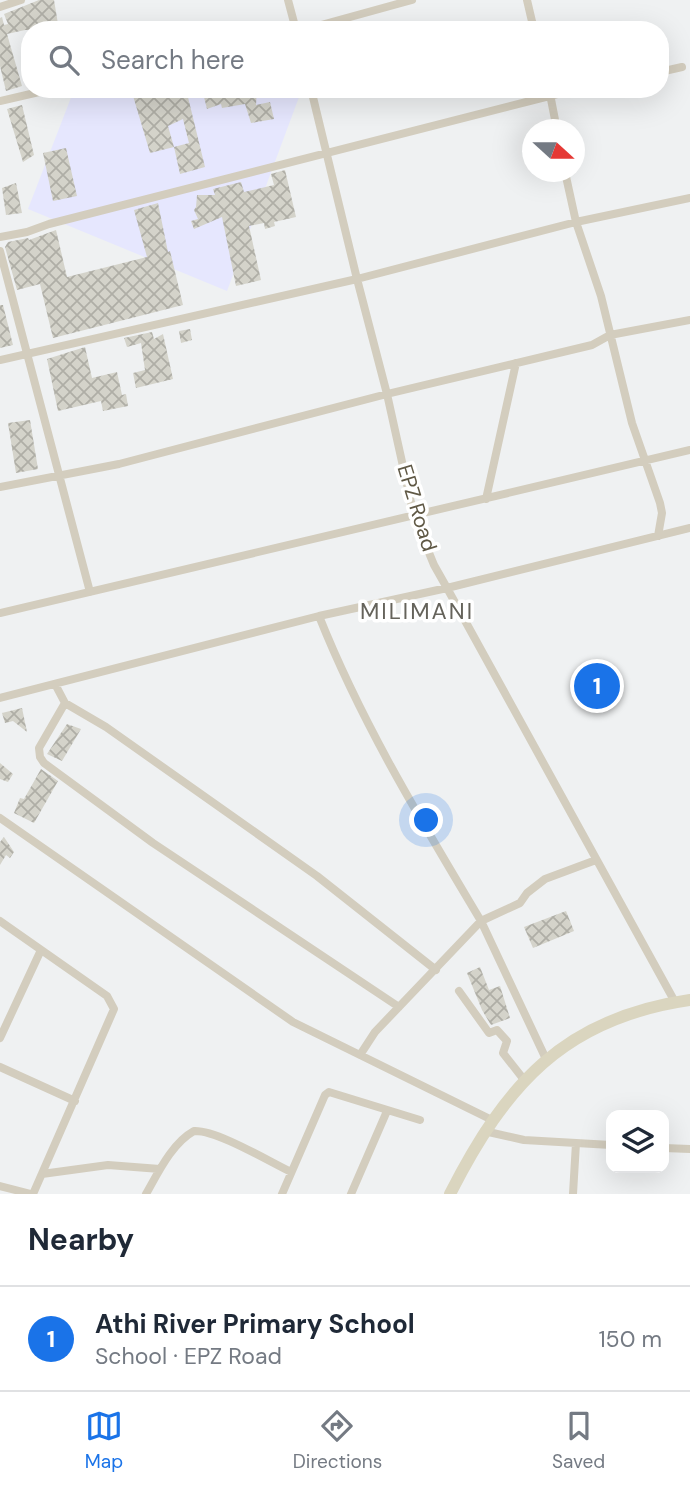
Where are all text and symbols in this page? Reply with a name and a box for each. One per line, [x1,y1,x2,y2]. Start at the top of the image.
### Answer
search box [21,21,669,98]
icon: search [45,41,83,79]
text: Search here [101,43,244,77]
north arrow [522,119,585,182]
street label: EPZ Road [391,461,443,555]
district label: MILIMANI [360,596,474,626]
pin: 1 [574,660,620,712]
your location [409,803,443,837]
map controls [606,1110,669,1173]
button: layers [606,1110,669,1173]
text: Nearby [28,1220,134,1259]
text: Athi River Primary School [95,1307,415,1341]
text: 1 [47,1324,55,1354]
text: 150 m [598,1324,662,1354]
text: School · EPZ Road [95,1341,282,1371]
tab: Map [85,1407,123,1474]
tab: Directions [293,1407,382,1474]
tab: Saved [552,1407,605,1474]

